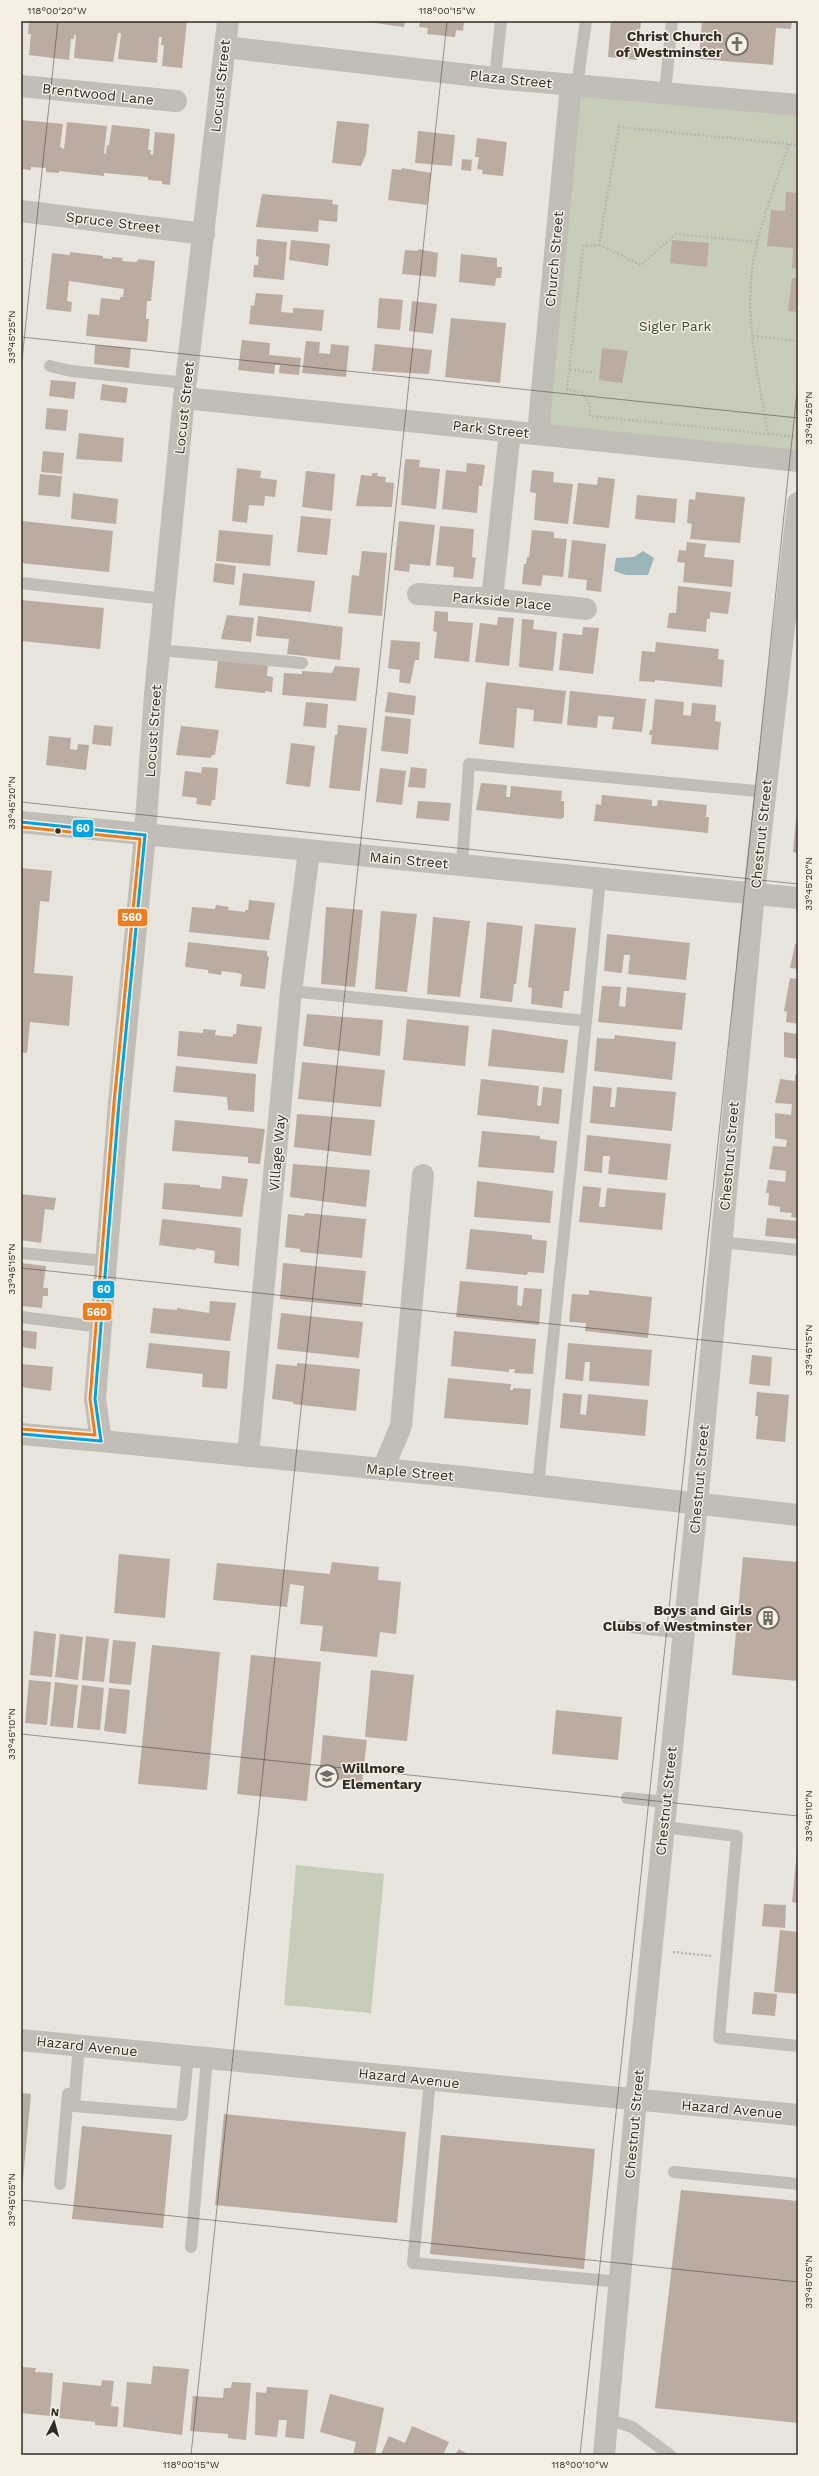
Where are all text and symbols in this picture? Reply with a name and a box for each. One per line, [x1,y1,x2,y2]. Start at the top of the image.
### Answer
text: 118°00'20"W [27,5,87,16]
text: 118°00'15"W [419,5,476,16]
place label: Christ Church of Westminster [616,28,722,60]
church icon: Christ Church of Westminster [724,31,750,57]
street label: Locust Street [207,39,233,133]
street label: Plaza Street [469,67,553,91]
street label: Brentwood Lane [41,80,155,108]
street label: Spruce Street [65,208,161,236]
street label: Church Street [542,210,566,307]
text: 33°45'25"N [6,310,17,364]
park label: Sigler Park [639,318,711,334]
street label: Locust Street [171,361,197,455]
text: 33°45'25"N [803,391,814,445]
street label: Park Street [452,417,530,441]
street label: Parkside Place [452,589,552,613]
street label: Locust Street [142,684,164,778]
text: 33°45'20"N [6,776,17,830]
street label: Chestnut Street [747,778,775,889]
line badge: 60 [72,819,94,838]
text: 60 [76,822,90,835]
unlabelled marker [53,826,63,836]
street label: Main Street [369,849,449,871]
text: 33°45'20"N [803,857,814,911]
line badge: 560 [117,908,148,927]
text: 560 [122,911,142,924]
street label: Chestnut Street [716,1101,742,1211]
street label: Village Way [266,1113,288,1192]
text: 33°45'15"N [6,1243,17,1295]
line badge: 60 [92,1280,115,1299]
text: 60 [97,1283,111,1296]
line badge: 560 [82,1302,112,1321]
text: 560 [87,1306,107,1319]
text: 33°45'15"N [803,1324,814,1376]
street label: Chestnut Street [686,1424,712,1534]
street label: Maple Street [366,1460,455,1484]
place label: Boys and Girls Clubs of Westminster [603,1602,753,1634]
building icon: Boys and Girls Clubs of Westminster [755,1605,781,1631]
text: 33°45'10"N [6,1708,17,1760]
street label: Chestnut Street [652,1745,680,1856]
place label: Willmore Elementary [342,1760,422,1792]
school or university icon: Willmore Elementary [314,1763,340,1789]
text: 33°45'10"N [803,1790,814,1842]
street label: Hazard Avenue [36,2033,138,2059]
street label: Hazard Avenue [358,2065,460,2091]
street label: Chestnut Street [621,2069,647,2179]
street label: Hazard Avenue [681,2097,783,2121]
text: 33°45'05"N [6,2173,17,2227]
text: 33°45'05"N [803,2255,814,2309]
north arrow [34,2402,74,2442]
text: N [50,2406,60,2419]
text: 118°00'15"W [163,2459,220,2470]
text: 118°00'10"W [551,2459,609,2470]

